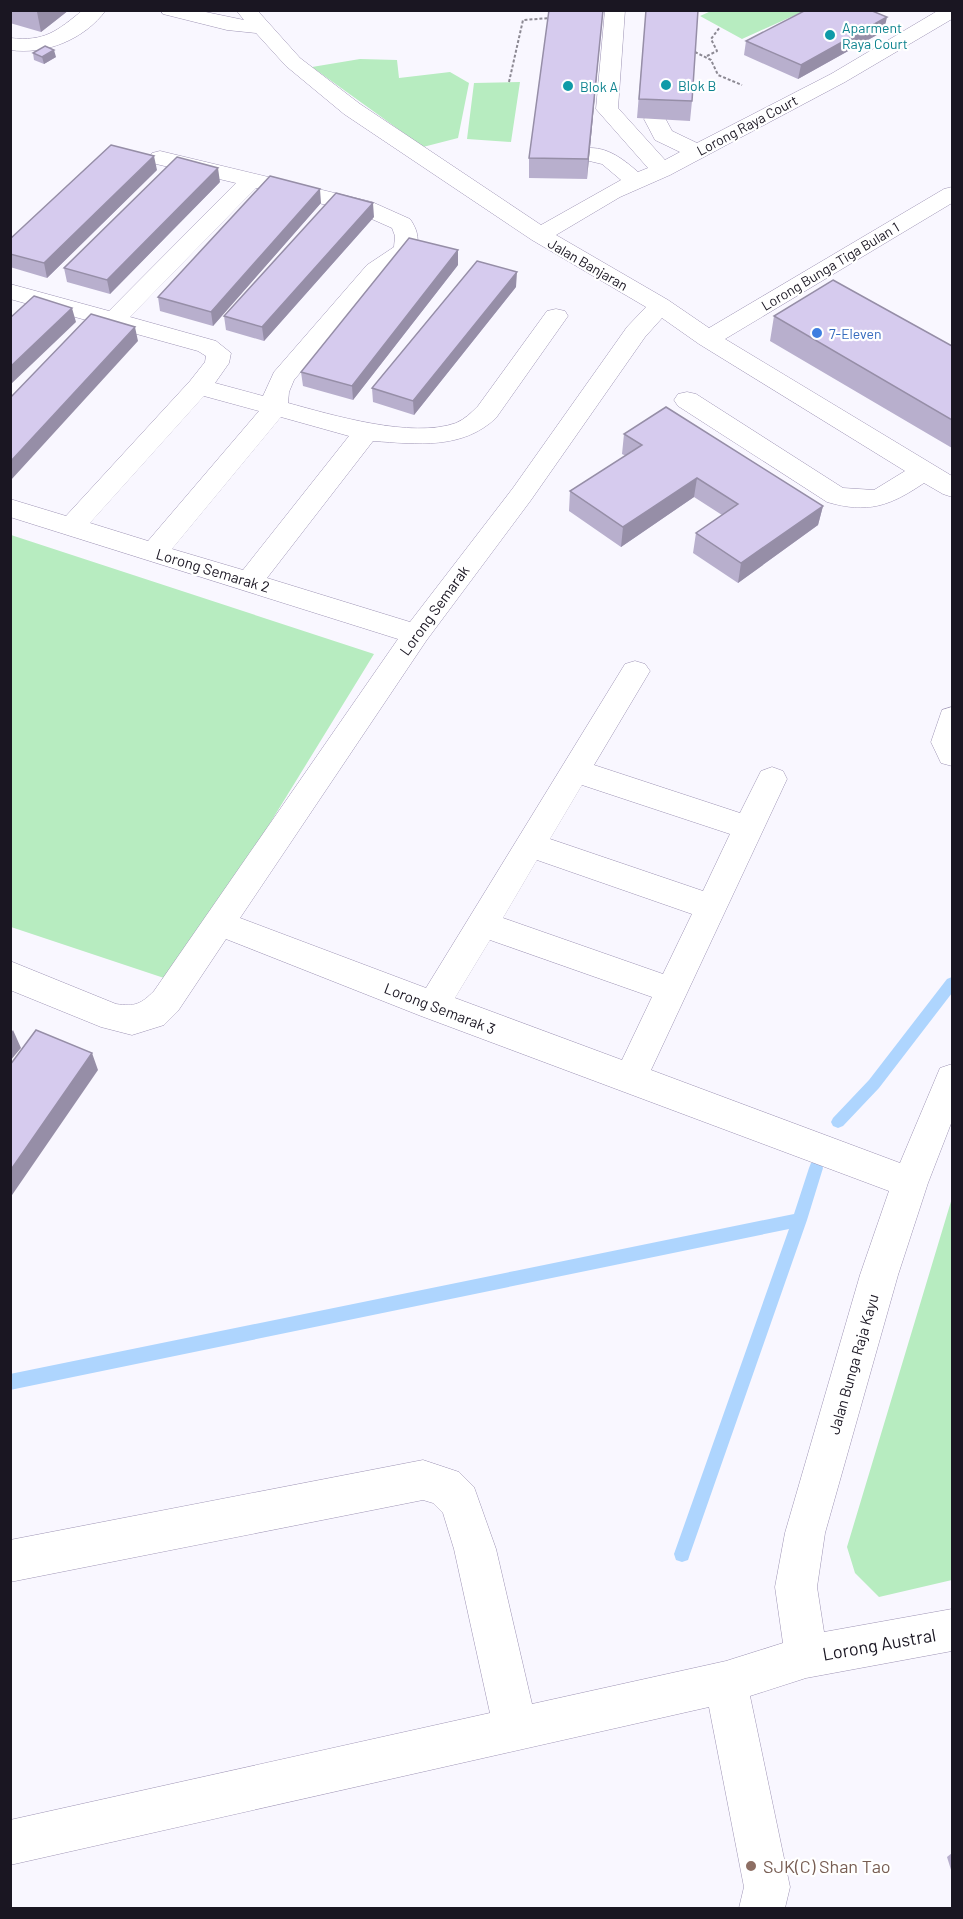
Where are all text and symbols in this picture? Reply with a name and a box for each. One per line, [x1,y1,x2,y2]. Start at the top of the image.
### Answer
place label: Aparment Raya Court [842,19,908,52]
marker: Aparment Raya Court [823,28,837,42]
place label: Blok B [678,77,716,94]
place label: Blok A [580,78,618,95]
marker: Blok B [659,78,673,92]
marker: Blok A [561,79,575,93]
street label: Lorong Raya Court [694,91,800,159]
street label: Lorong Bunga Tiga Bulan 1 [758,218,902,314]
street label: Jalan Banjaran [545,234,631,294]
place label: 7-Eleven [829,325,882,342]
marker: 7-Eleven [810,326,824,340]
street label: Lorong Semarak 2 [154,544,272,596]
street label: Lorong Semarak [395,561,473,658]
street label: Lorong Semarak 3 [382,979,498,1037]
street label: Jalan Bunga Raja Kayu [824,1292,882,1436]
street label: Lorong Austral [821,1623,937,1665]
place label: SJK(C) Shan Tao [763,1855,891,1877]
marker: SJK(C) Shan Tao [744,1859,758,1873]

